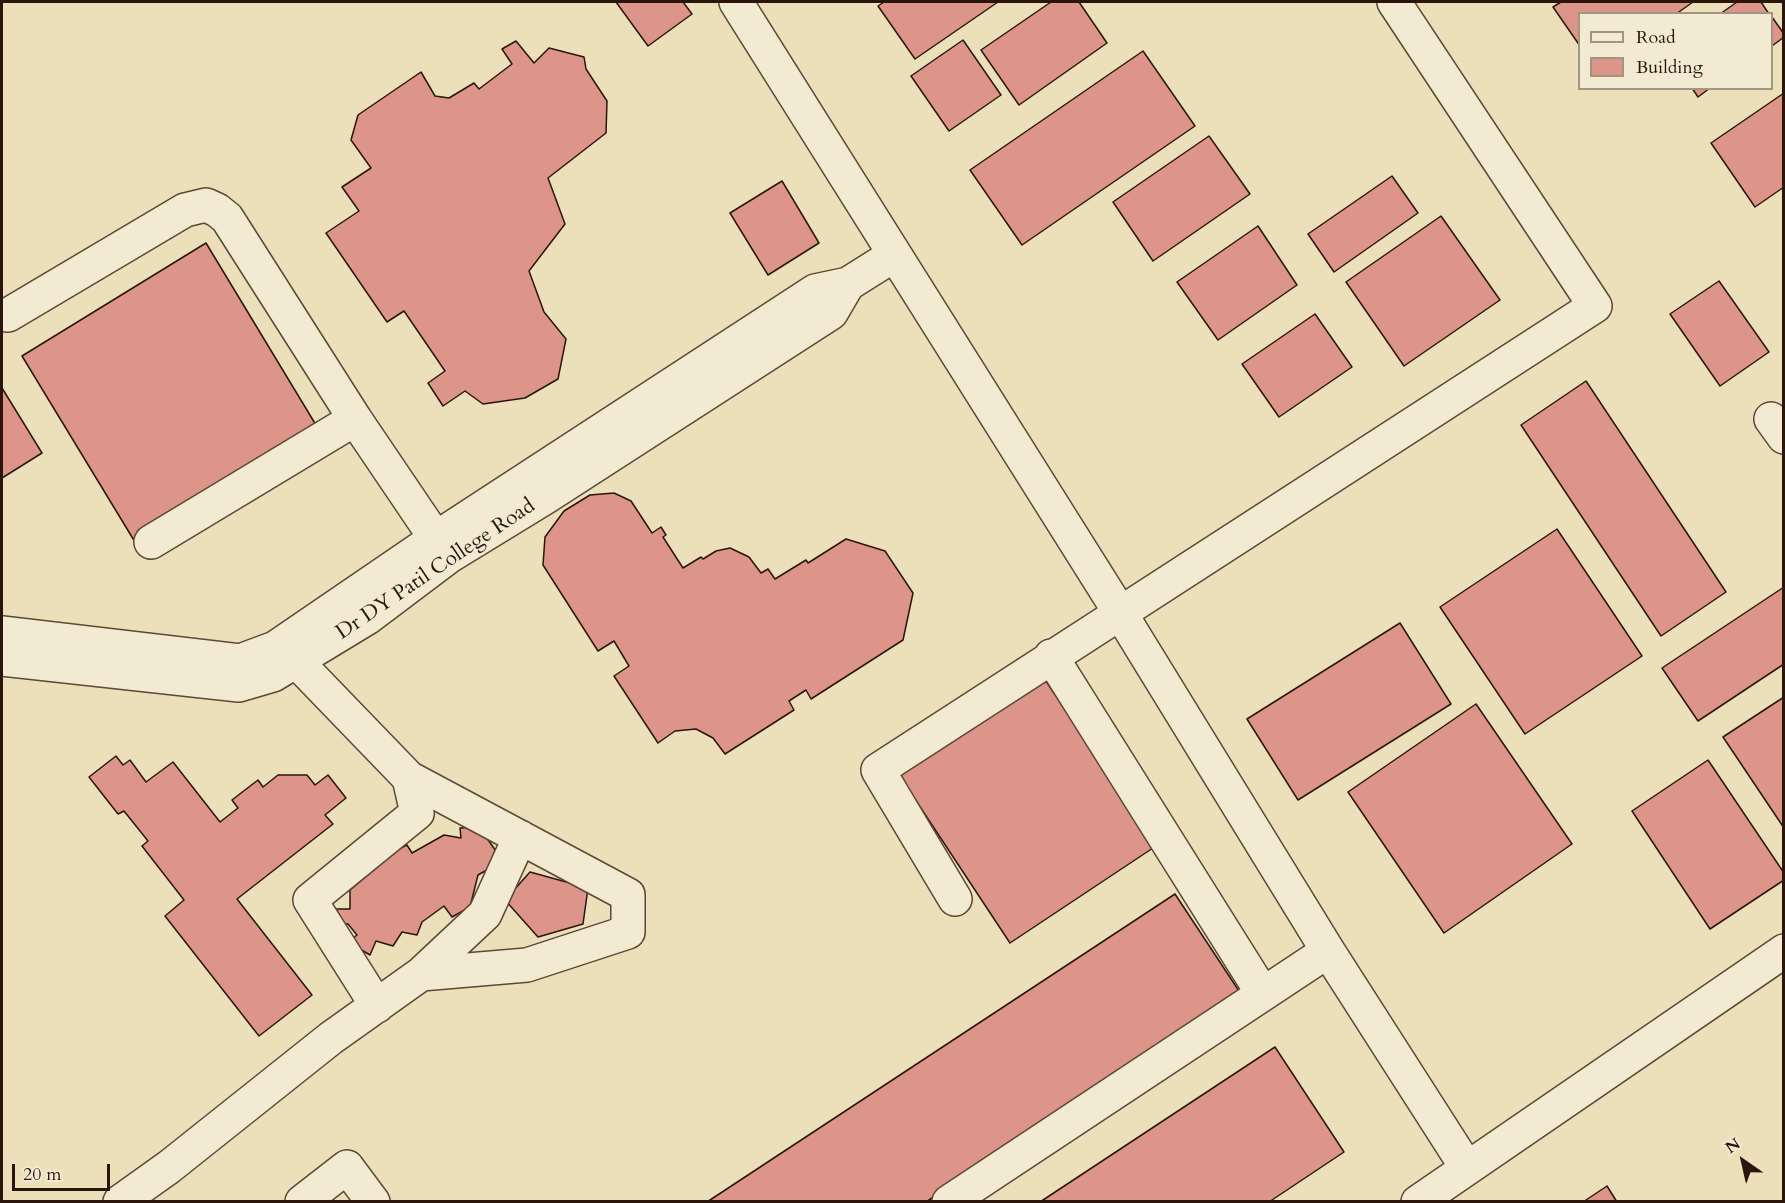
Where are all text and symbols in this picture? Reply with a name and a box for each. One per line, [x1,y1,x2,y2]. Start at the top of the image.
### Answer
legend [1578,12,1773,90]
text: Road [1636,25,1676,50]
text: Building [1636,55,1703,80]
street label: Dr DY Patil College Road [332,494,540,646]
north arrow [1713,1131,1773,1191]
text: N [1721,1133,1745,1159]
scale bar [15,1152,112,1190]
text: 20 m [23,1162,62,1187]

